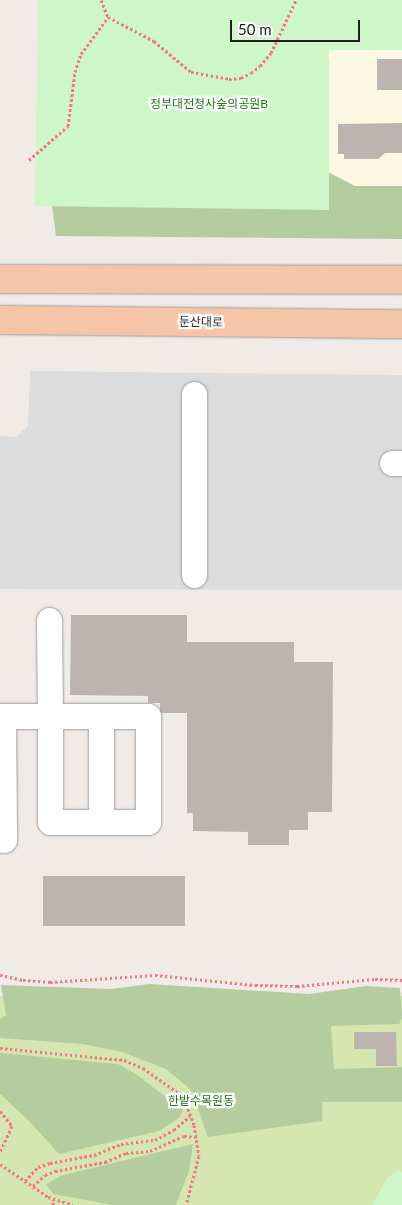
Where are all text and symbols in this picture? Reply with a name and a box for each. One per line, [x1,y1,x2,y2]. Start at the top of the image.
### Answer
scale bar [232,10,362,42]
text: 50 m [238,20,272,38]
park label: 정부대전청사숲의공원B [150,97,268,111]
street label: 둔산대로 [179,314,223,330]
park label: 한밭수목원동 [168,1094,234,1108]

